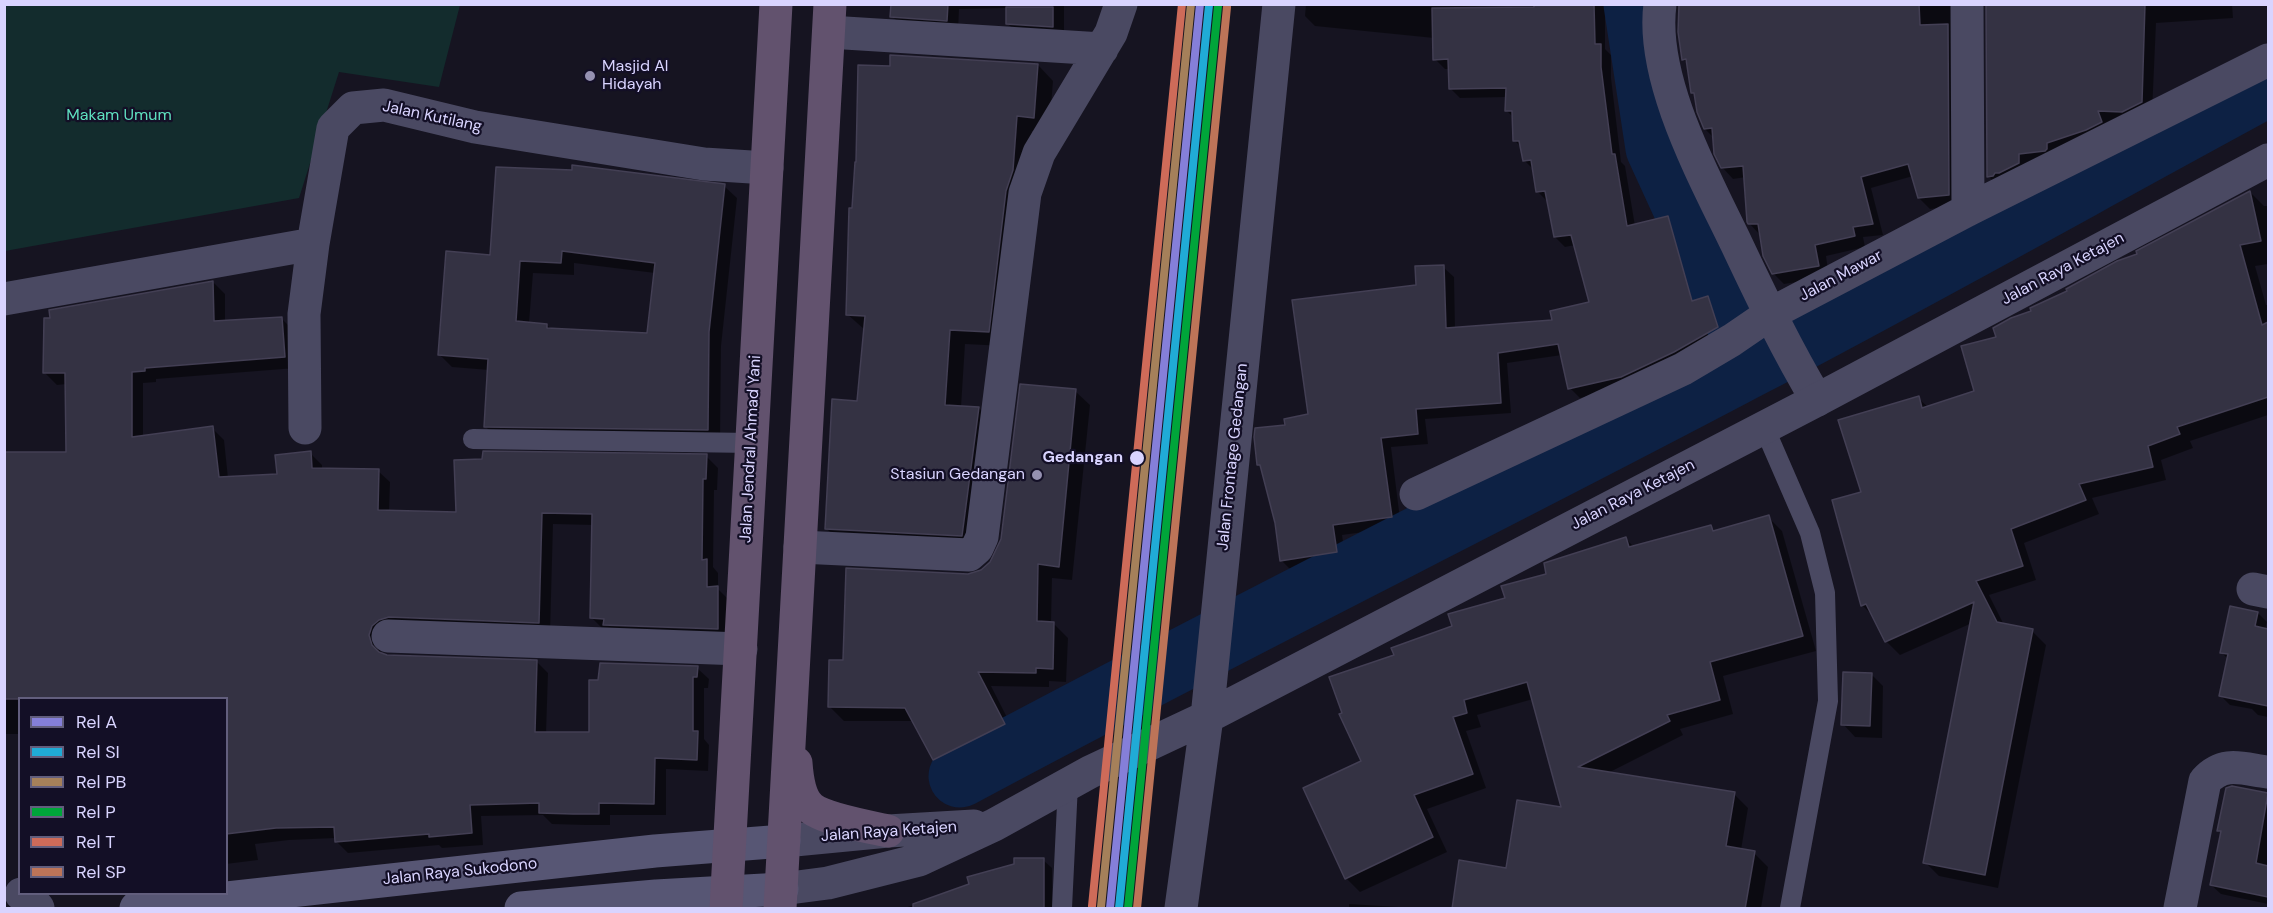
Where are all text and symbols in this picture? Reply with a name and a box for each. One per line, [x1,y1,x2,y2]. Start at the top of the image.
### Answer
place label: Masjid Al Hidayah [602,57,668,95]
marker: Masjid Al Hidayah [583,69,597,83]
street label: Jalan Kutilang [381,97,483,137]
park label: Makam Umum [66,106,172,126]
street label: Jalan Raya Ketajen [1998,229,2128,309]
street label: Jalan Mawar [1796,246,1886,306]
street label: Jalan Jendral Ahmad Yani [736,355,766,543]
street label: Jalan Frontage Gedangan [1214,362,1252,552]
place label: Gedangan [1042,448,1123,468]
marker: Gedangan [1128,449,1146,467]
street label: Jalan Raya Ketajen [1568,456,1698,534]
place label: Stasiun Gedangan [890,465,1025,485]
marker: Stasiun Gedangan [1030,468,1044,482]
legend [18,697,228,895]
text: Rel A [76,710,117,734]
text: Rel SI [76,740,120,764]
text: Rel PB [76,770,126,794]
text: Rel P [76,800,116,824]
street label: Jalan Raya Ketajen [820,818,958,846]
text: Rel T [76,830,115,854]
street label: Jalan Raya Sukodono [382,854,538,890]
text: Rel SP [76,860,126,884]

